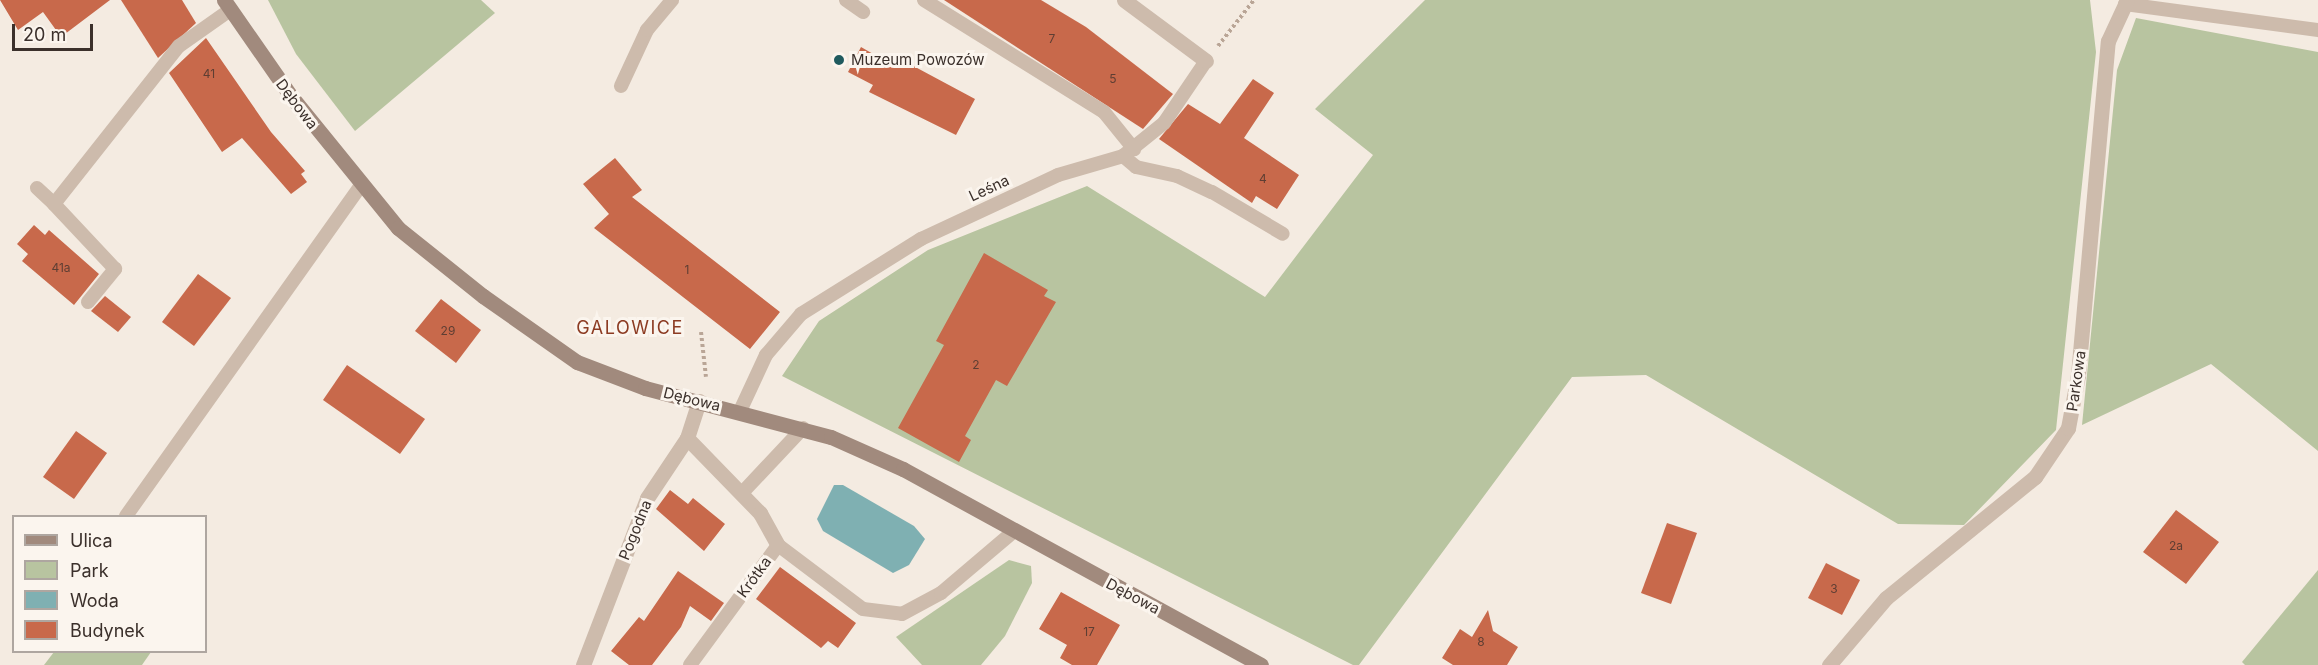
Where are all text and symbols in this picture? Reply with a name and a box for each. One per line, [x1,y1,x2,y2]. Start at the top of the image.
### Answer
scale bar [15,12,96,50]
text: 20 m [23,24,66,45]
house number: 7 [1049,32,1055,46]
place label: Muzeum Powozów [851,51,985,69]
marker: Muzeum Powozów [832,53,846,67]
house number: 41 [203,67,215,81]
house number: 5 [1109,72,1117,86]
street label: Dębowa [272,75,322,133]
street label: Leśna [966,171,1012,205]
house number: 4 [1259,172,1267,186]
house number: 41a [51,261,71,275]
house number: 1 [685,263,689,277]
district label: GALOWICE [576,317,684,339]
house number: 29 [441,324,455,338]
street label: Parkowa [2063,349,2089,413]
house number: 2 [972,358,980,372]
street label: Dębowa [662,383,722,415]
street label: Pogodna [615,497,655,563]
legend [12,515,207,653]
text: Ulica [70,530,113,551]
house number: 2a [2169,539,2183,553]
street label: Krótka [733,553,775,601]
text: Park [70,560,109,581]
street label: Dębowa [1103,574,1163,618]
house number: 3 [1830,582,1838,596]
text: Woda [70,590,119,611]
text: Budynek [70,620,145,641]
house number: 17 [1083,625,1095,639]
house number: 8 [1477,635,1485,649]

